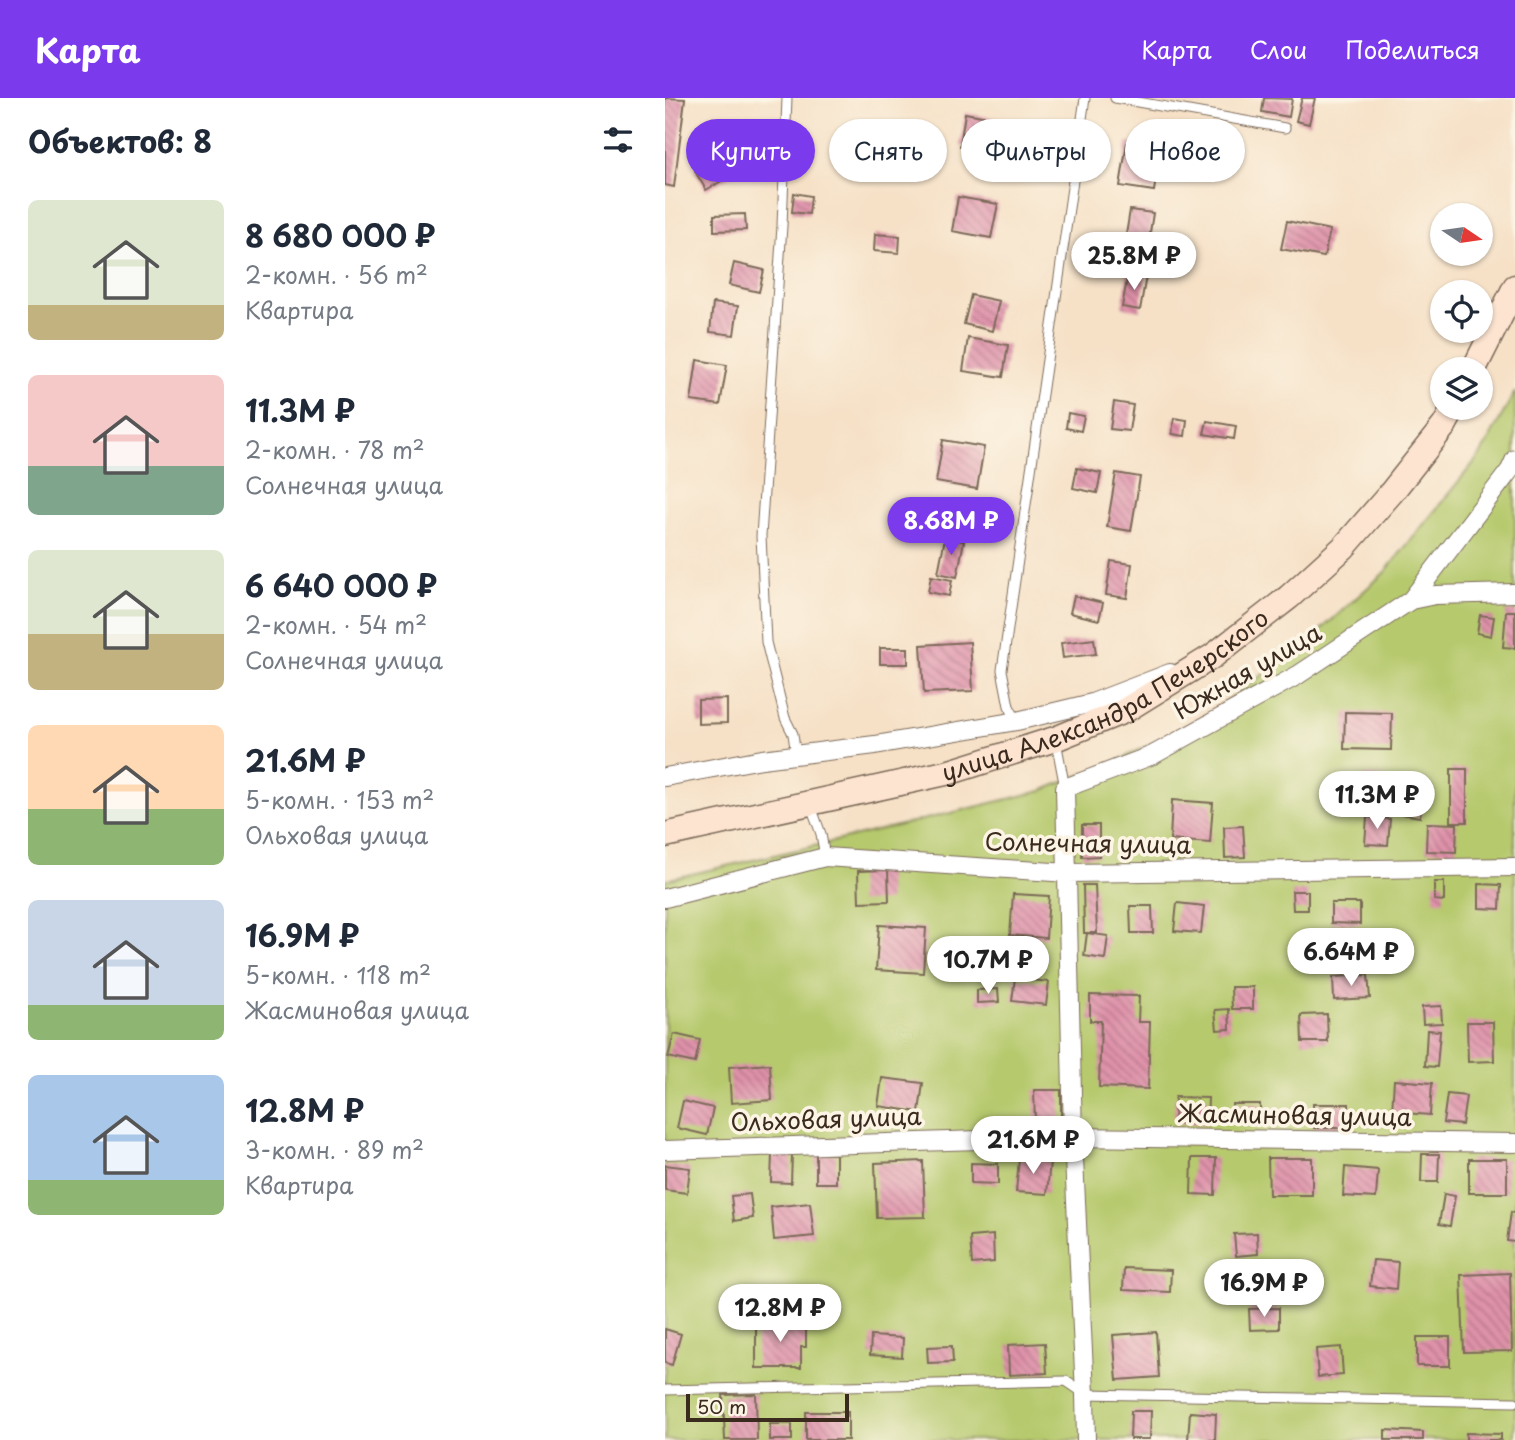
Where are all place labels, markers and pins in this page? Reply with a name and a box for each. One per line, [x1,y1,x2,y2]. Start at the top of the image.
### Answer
pin: 25.8M ₽ [1069,232,1199,292]
pin: 8.68M ₽ [886,498,1016,557]
pin: 11.3M ₽ [1312,772,1442,831]
pin: 6.64M ₽ [1286,928,1416,988]
pin: 10.7M ₽ [923,936,1053,996]
pin: 21.6M ₽ [968,1116,1098,1176]
pin: 16.9M ₽ [1199,1260,1329,1319]
pin: 12.8M ₽ [715,1284,845,1344]

